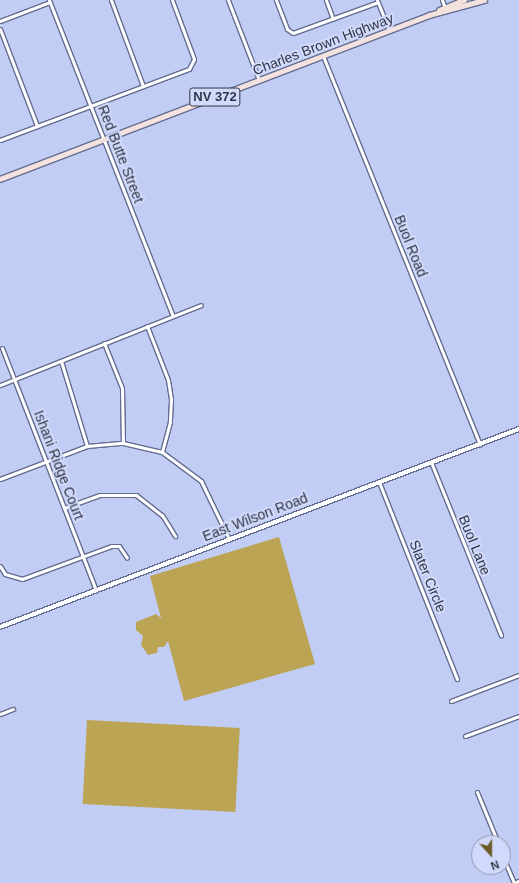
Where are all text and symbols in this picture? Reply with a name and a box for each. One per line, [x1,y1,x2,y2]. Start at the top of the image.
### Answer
street label: Charles Brown Highway [250,9,396,79]
road number: NV 372 [189,86,241,108]
street label: Red Butte Street [95,103,147,205]
street label: Buol Road [391,213,431,279]
street label: Ishani Ridge Court [30,408,88,522]
street label: East Wilson Road [200,489,310,545]
street label: Buol Lane [455,513,495,577]
street label: Slater Circle [406,538,450,614]
north arrow [471,835,511,875]
text: N [489,858,501,872]

